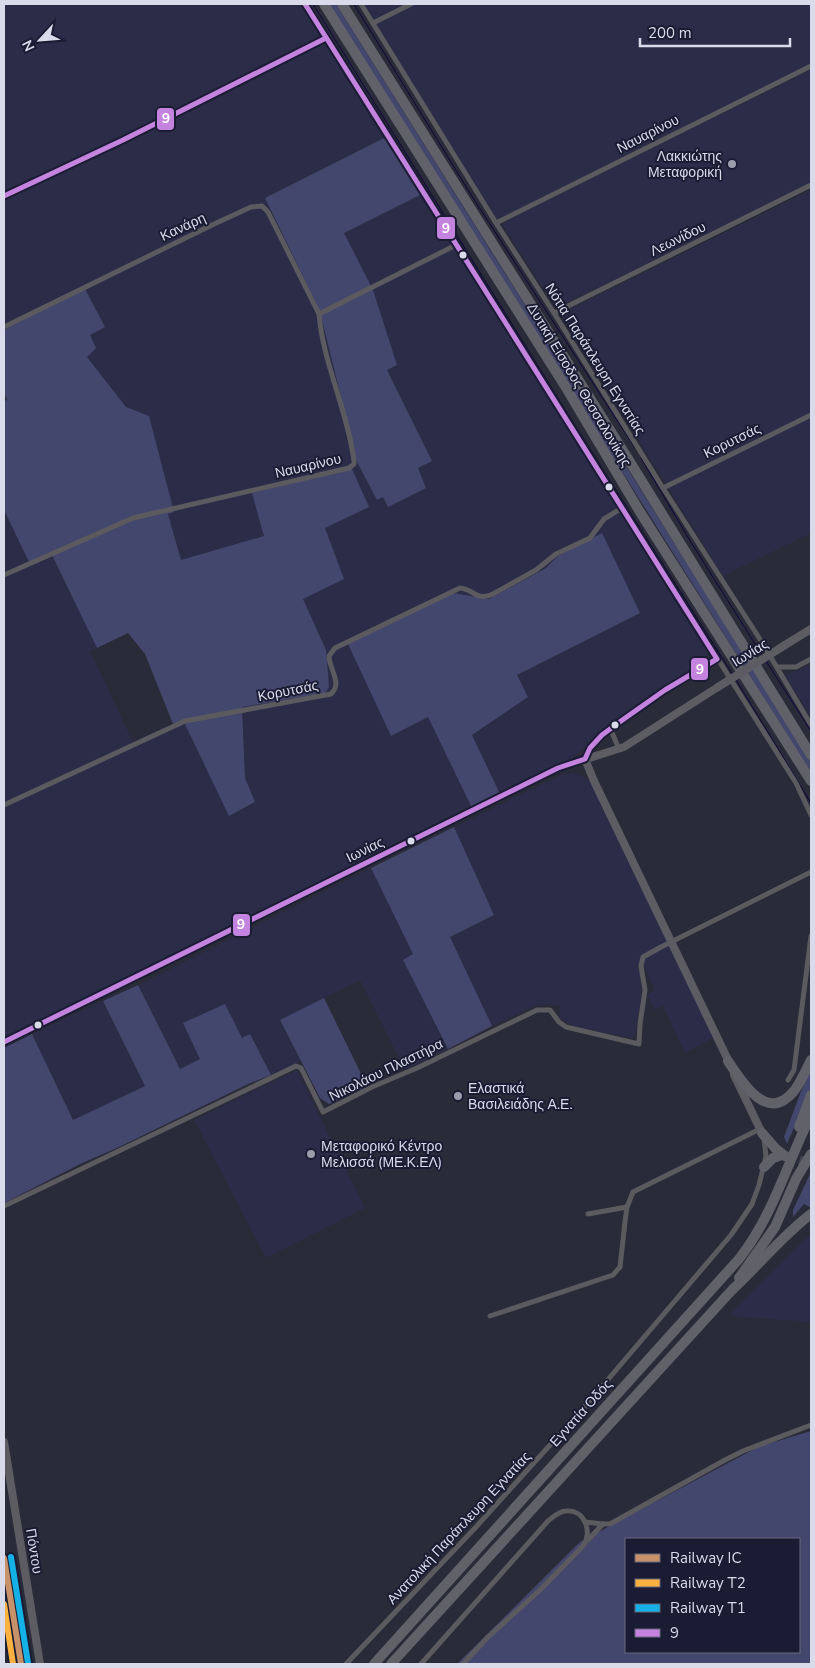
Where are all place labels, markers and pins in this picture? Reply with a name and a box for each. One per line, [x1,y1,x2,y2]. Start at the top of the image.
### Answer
place label: Λακκιώτης Μεταφορική [648,147,722,182]
marker: Λακκιώτης Μεταφορική [726,158,738,170]
unlabelled marker [458,250,468,260]
unlabelled marker [604,482,614,492]
unlabelled marker [610,720,620,730]
unlabelled marker [406,836,416,846]
unlabelled marker [33,1020,43,1030]
place label: Ελαστικά Βασιλειάδης Α.Ε. [468,1079,573,1114]
marker: Ελαστικά Βασιλειάδης Α.Ε. [452,1090,464,1102]
place label: Μεταφορικό Κέντρο Μελισσά (ΜΕ.Κ.ΕΛ) [321,1137,443,1172]
marker: Μεταφορικό Κέντρο Μελισσά (ΜΕ.Κ.ΕΛ) [305,1148,317,1160]

